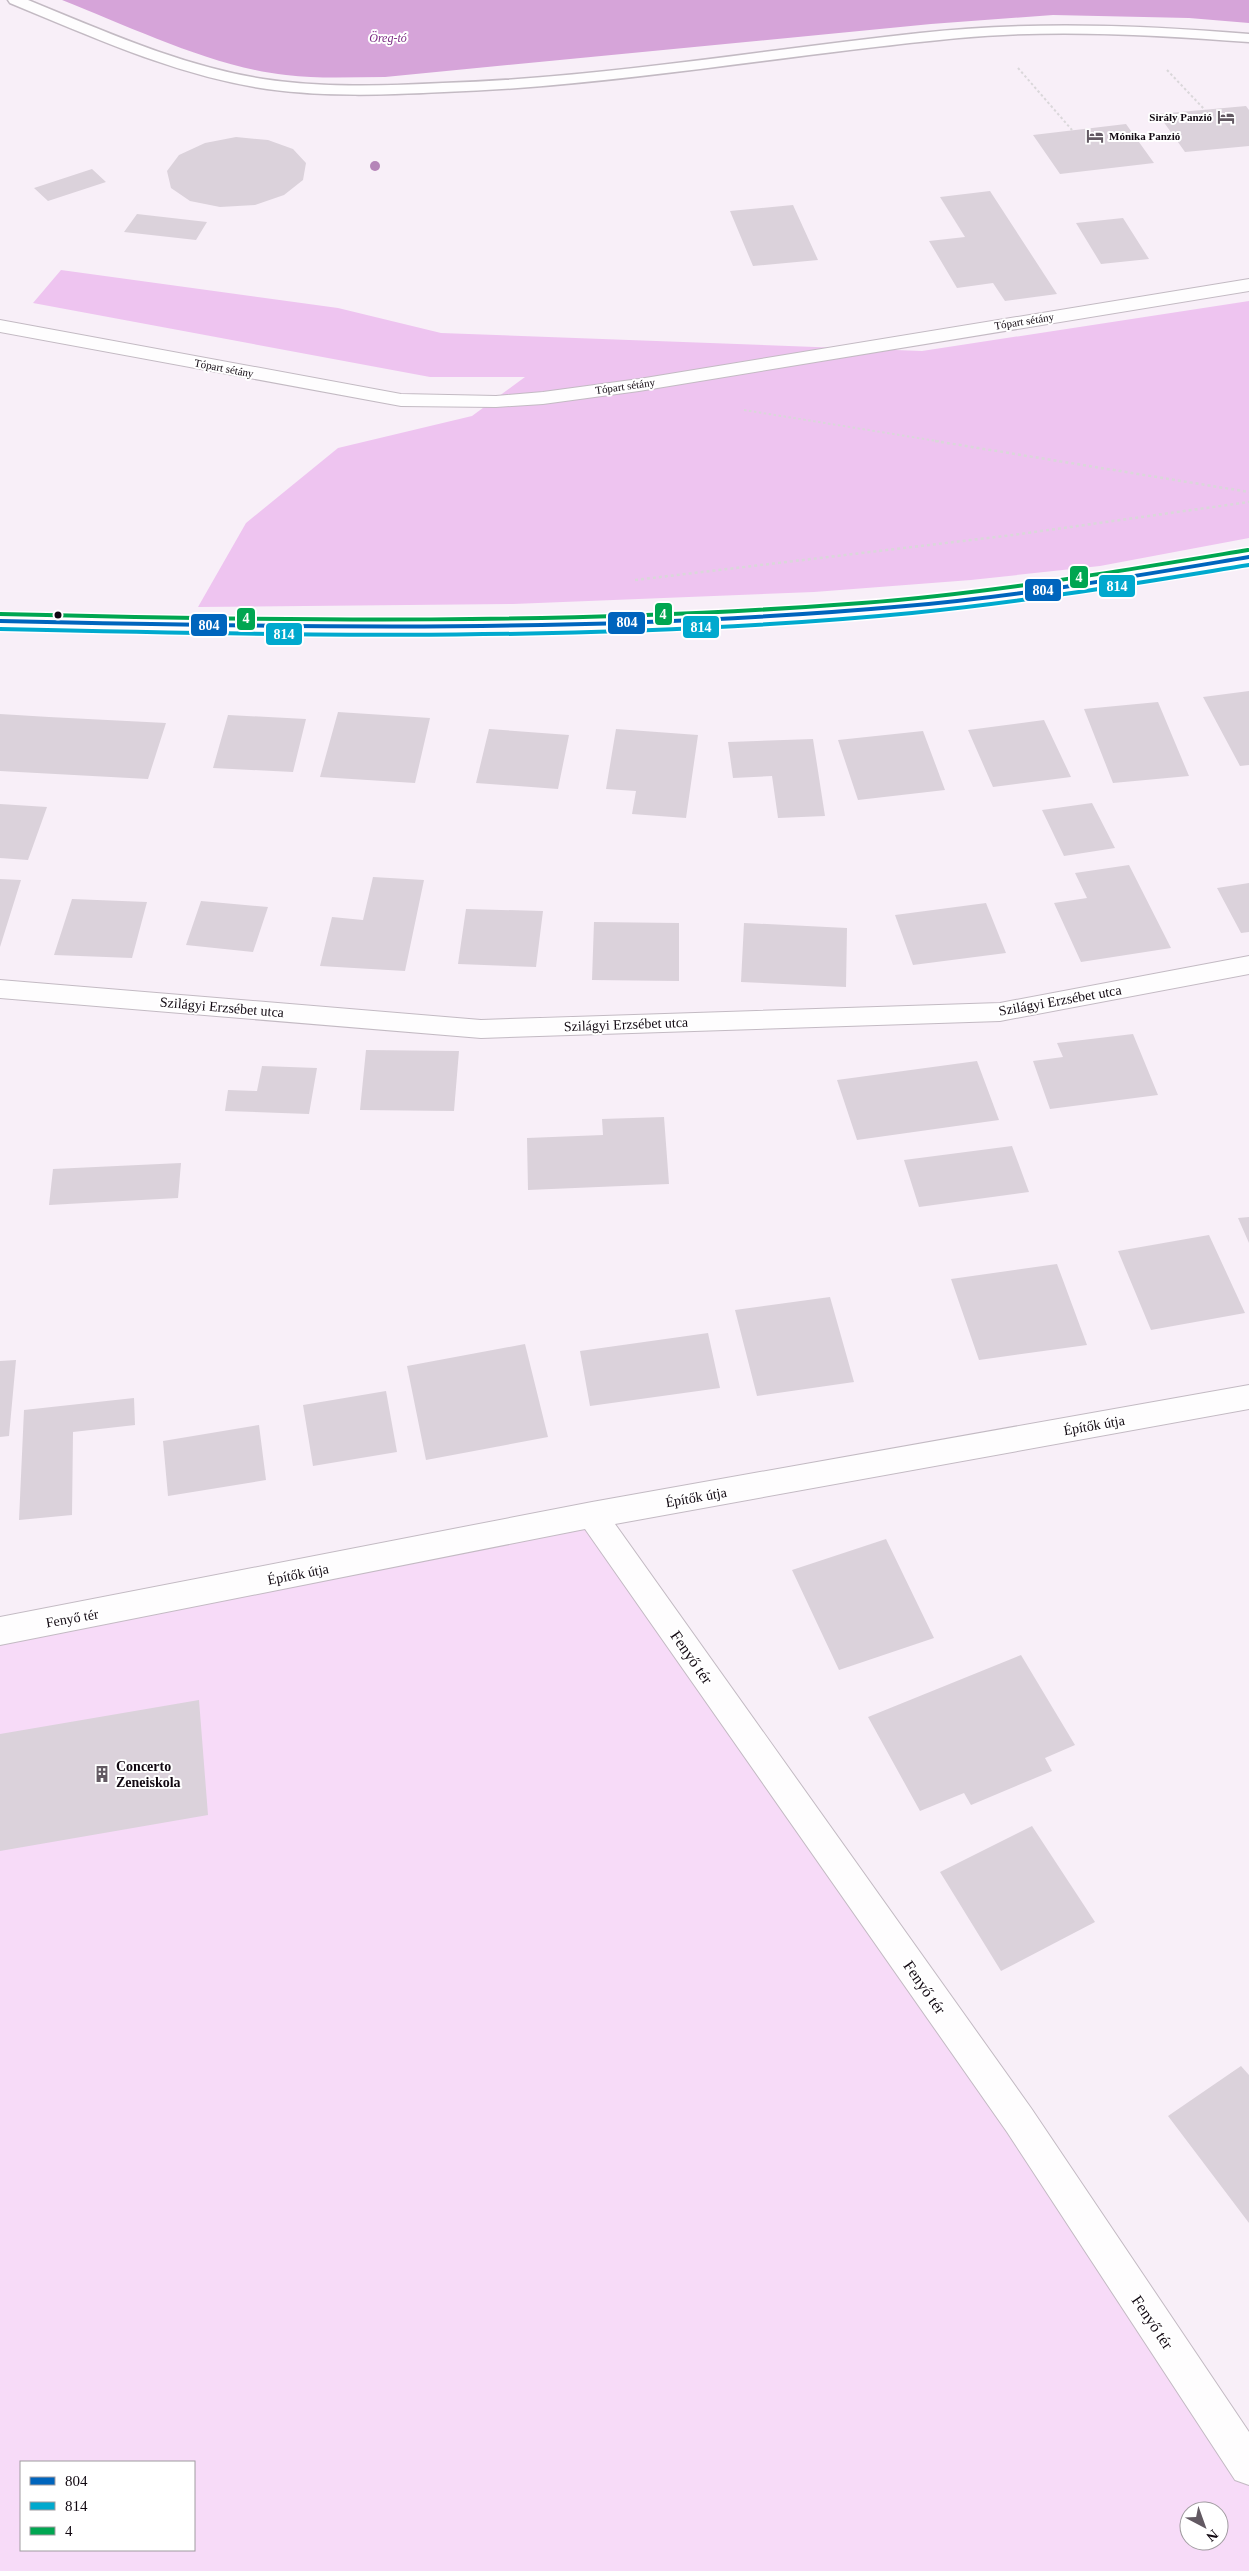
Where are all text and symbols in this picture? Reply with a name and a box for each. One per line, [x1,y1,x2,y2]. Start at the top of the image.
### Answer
water label: Öreg-tó [369,30,407,45]
hotel icon: Sirály Panzió [1216,107,1236,127]
place label: Sirály Panzió [1149,111,1212,123]
hotel icon: Mónika Panzió [1085,126,1105,146]
place label: Mónika Panzió [1109,130,1181,142]
street label: Tópart sétány [993,310,1055,332]
street label: Tópart sétány [193,356,255,380]
street label: Tópart sétány [594,376,656,396]
line badge: 4 [1069,565,1089,589]
text: 4 [1076,570,1083,585]
line badge: 814 [1098,574,1136,598]
line badge: 804 [1024,578,1062,602]
text: 814 [1107,579,1128,594]
text: 804 [1033,583,1054,598]
line badge: 4 [654,602,673,626]
line badge: 4 [236,607,256,631]
text: 4 [660,607,667,622]
unlabelled marker [53,610,63,620]
text: 4 [243,611,250,626]
line badge: 804 [607,611,646,635]
line badge: 804 [190,613,228,637]
text: 804 [617,615,638,630]
line badge: 814 [682,615,720,639]
text: 804 [199,618,220,633]
text: 814 [691,620,712,635]
line badge: 814 [265,622,303,646]
text: 814 [274,627,295,642]
street label: Szilágyi Erzsébet utca [998,982,1123,1019]
street label: Szilágyi Erzsébet utca [159,995,285,1020]
street label: Szilágyi Erzsébet utca [564,1015,689,1034]
street label: Építők útja [1062,1412,1127,1438]
street label: Építők útja [664,1484,729,1510]
street label: Építők útja [266,1560,331,1588]
street label: Fenyő tér [45,1606,100,1631]
street label: Fenyő tér [666,1627,716,1688]
place label: Concerto Zeneiskola [116,1759,181,1790]
building icon: Concerto Zeneiskola [92,1764,112,1784]
street label: Fenyő tér [899,1957,949,2018]
street label: Fenyő tér [1128,2292,1177,2353]
legend [20,2461,195,2551]
text: 804 [65,2473,88,2489]
text: 814 [65,2498,88,2514]
north arrow [1179,2501,1229,2551]
text: 4 [65,2523,73,2539]
text: N [1203,2526,1221,2544]

